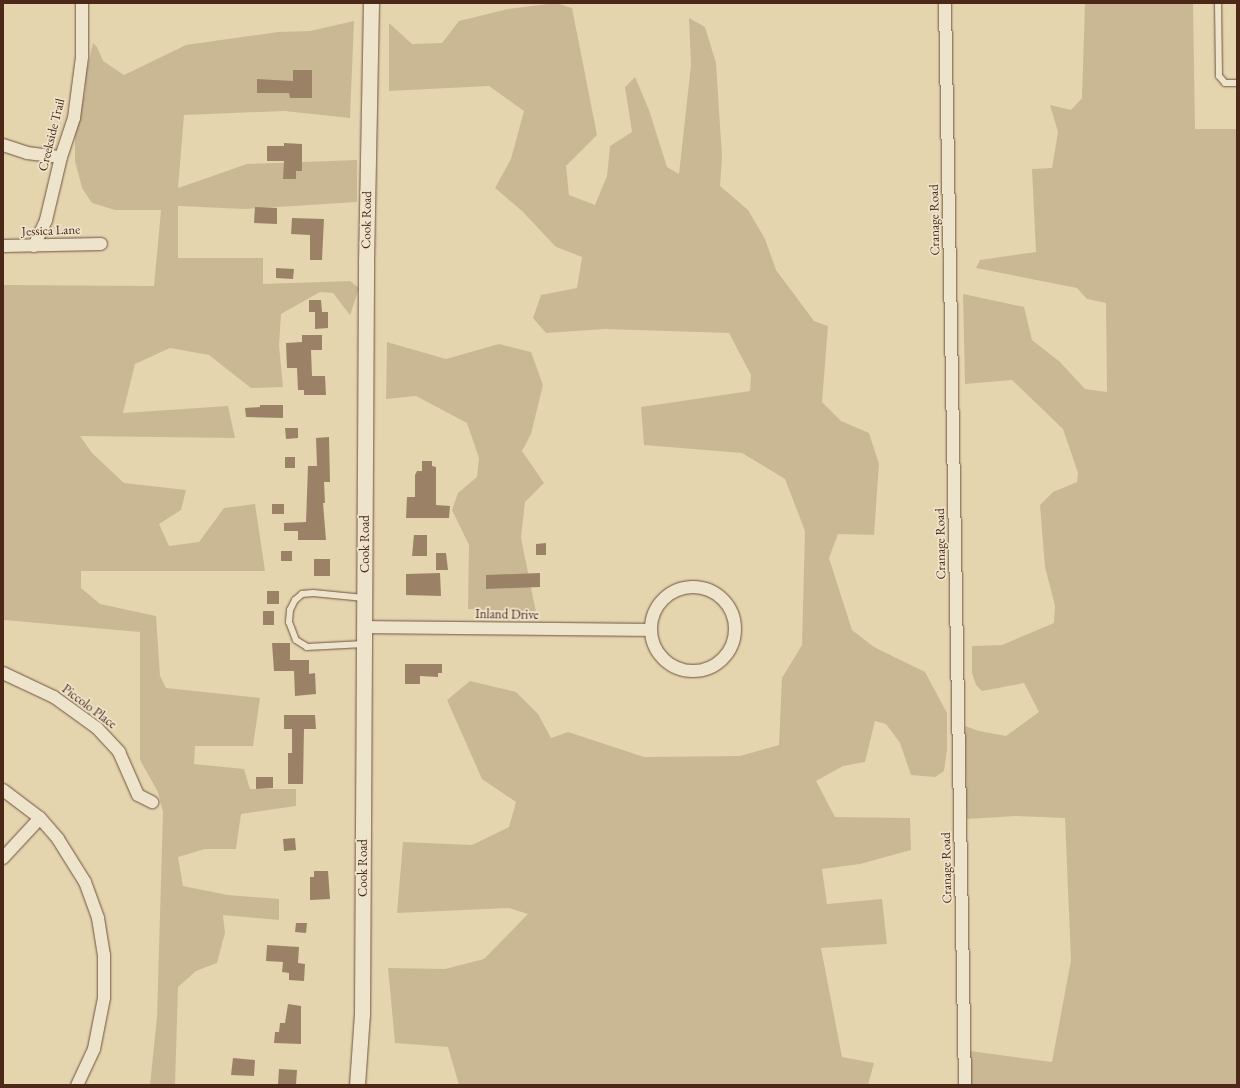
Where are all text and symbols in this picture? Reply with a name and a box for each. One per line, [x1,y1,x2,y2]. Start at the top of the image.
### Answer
street label: Creekside Trail [35,97,69,173]
street label: Cranage Road [927,184,943,256]
street label: Cook Road [359,191,375,249]
street label: Jessica Lane [21,222,81,240]
street label: Cranage Road [933,508,949,580]
street label: Cook Road [357,515,373,573]
street label: Inland Drive [475,607,539,623]
street label: Piccolo Place [59,681,119,733]
street label: Cranage Road [939,832,955,904]
street label: Cook Road [355,839,371,897]

